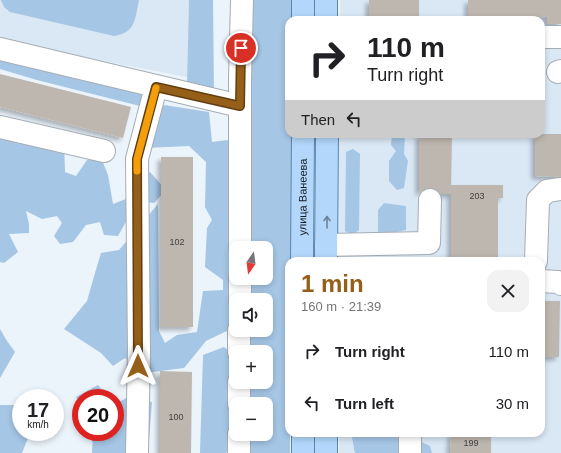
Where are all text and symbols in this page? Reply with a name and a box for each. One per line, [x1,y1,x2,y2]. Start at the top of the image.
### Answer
pin [224,31,258,65]
icon: right [301,32,353,84]
text: 110 m [367,32,445,63]
icon: arrive [230,37,252,59]
text: Turn right [367,65,443,85]
icon: left [343,108,365,130]
text: Then [301,111,335,128]
street label: улица Ванеева [296,158,309,236]
house number: 203 [469,191,485,201]
one-way arrow [323,216,331,229]
house number: 102 [169,237,185,247]
north arrow [229,241,273,285]
map controls [229,241,273,441]
text: 1 min [301,270,364,297]
button: close [487,270,529,312]
button: sound [229,293,273,337]
text: 160 m · 21:39 [301,299,381,314]
icon: right [301,340,323,362]
text: Turn right [335,343,405,360]
text: 110 m [488,343,529,360]
position arrow [117,345,159,387]
button: + [229,345,273,389]
speed limit sign: 20 [72,389,124,441]
icon: left [301,392,323,414]
text: Turn left [335,395,394,412]
text: 30 m [496,395,529,412]
button: − [229,397,273,441]
text: 17 [27,399,49,421]
house number: 100 [168,412,184,422]
text: km/h [27,419,49,430]
house number: 199 [463,438,479,448]

